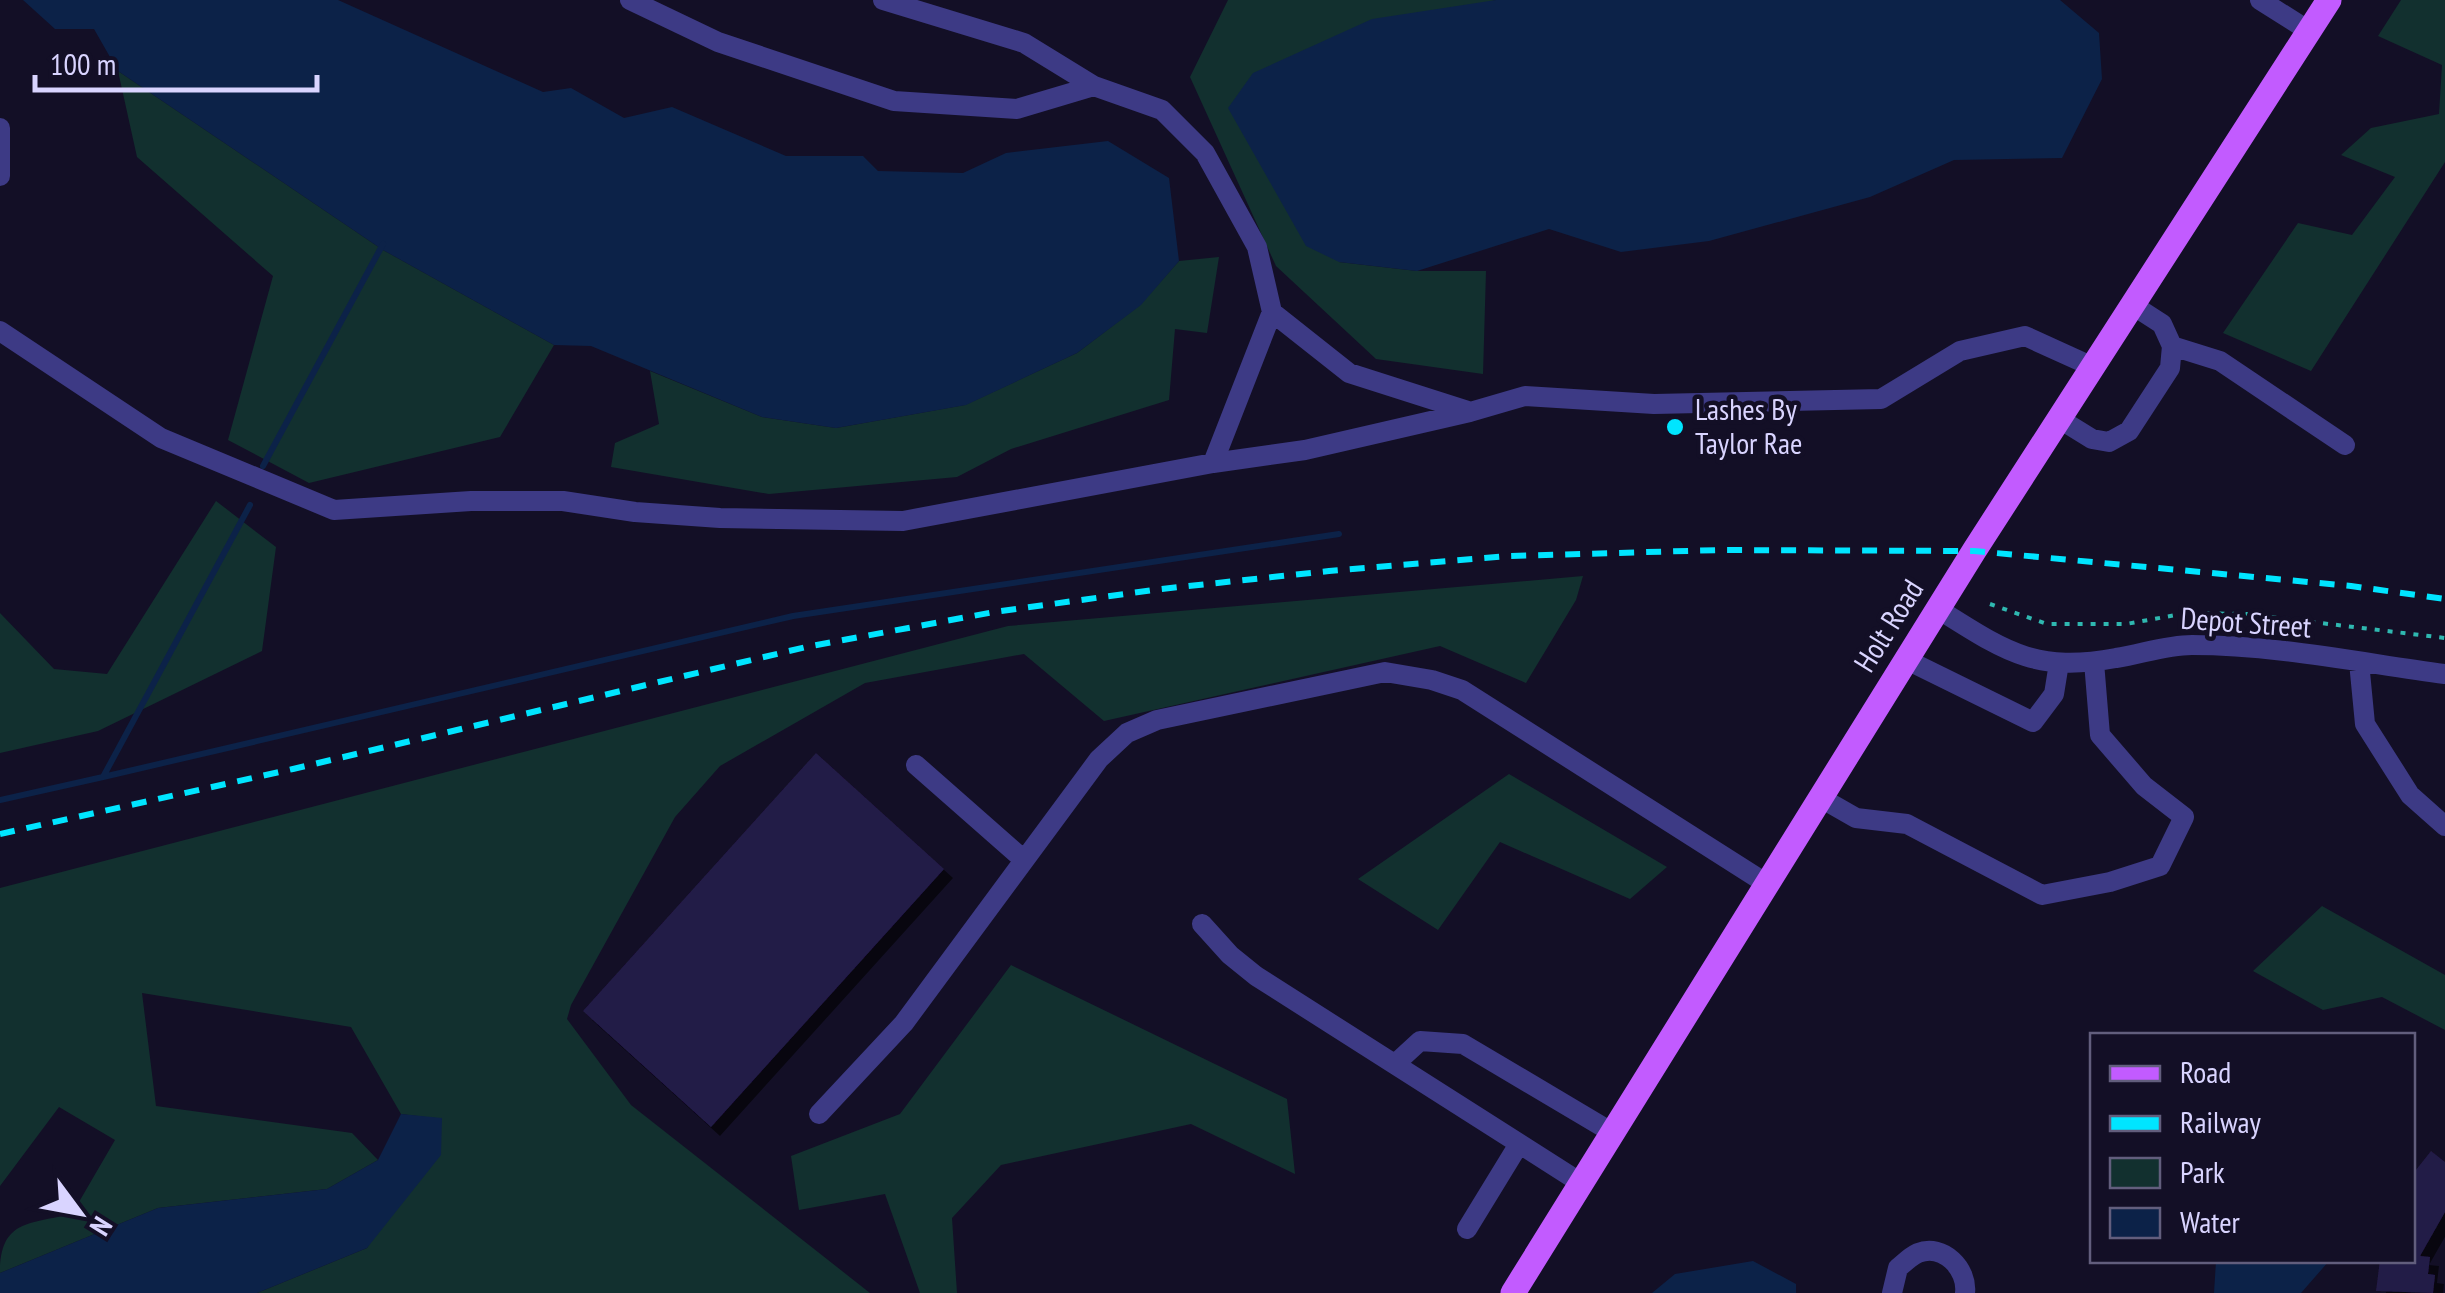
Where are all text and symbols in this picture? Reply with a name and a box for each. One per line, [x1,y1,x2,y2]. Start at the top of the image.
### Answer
scale bar [35,30,318,92]
text: 100 m [50,44,116,83]
place label: Lashes By Taylor Rae [1695,389,1802,462]
marker: Lashes By Taylor Rae [1664,416,1686,438]
street label: Holt Road [1844,572,1931,679]
street label: Depot Street [2179,597,2313,646]
legend [2090,1033,2415,1263]
text: Road [2180,1052,2231,1091]
text: Railway [2180,1102,2262,1141]
text: Park [2180,1152,2225,1191]
north arrow [30,1163,130,1263]
text: Water [2180,1202,2241,1241]
text: N [82,1210,121,1243]

